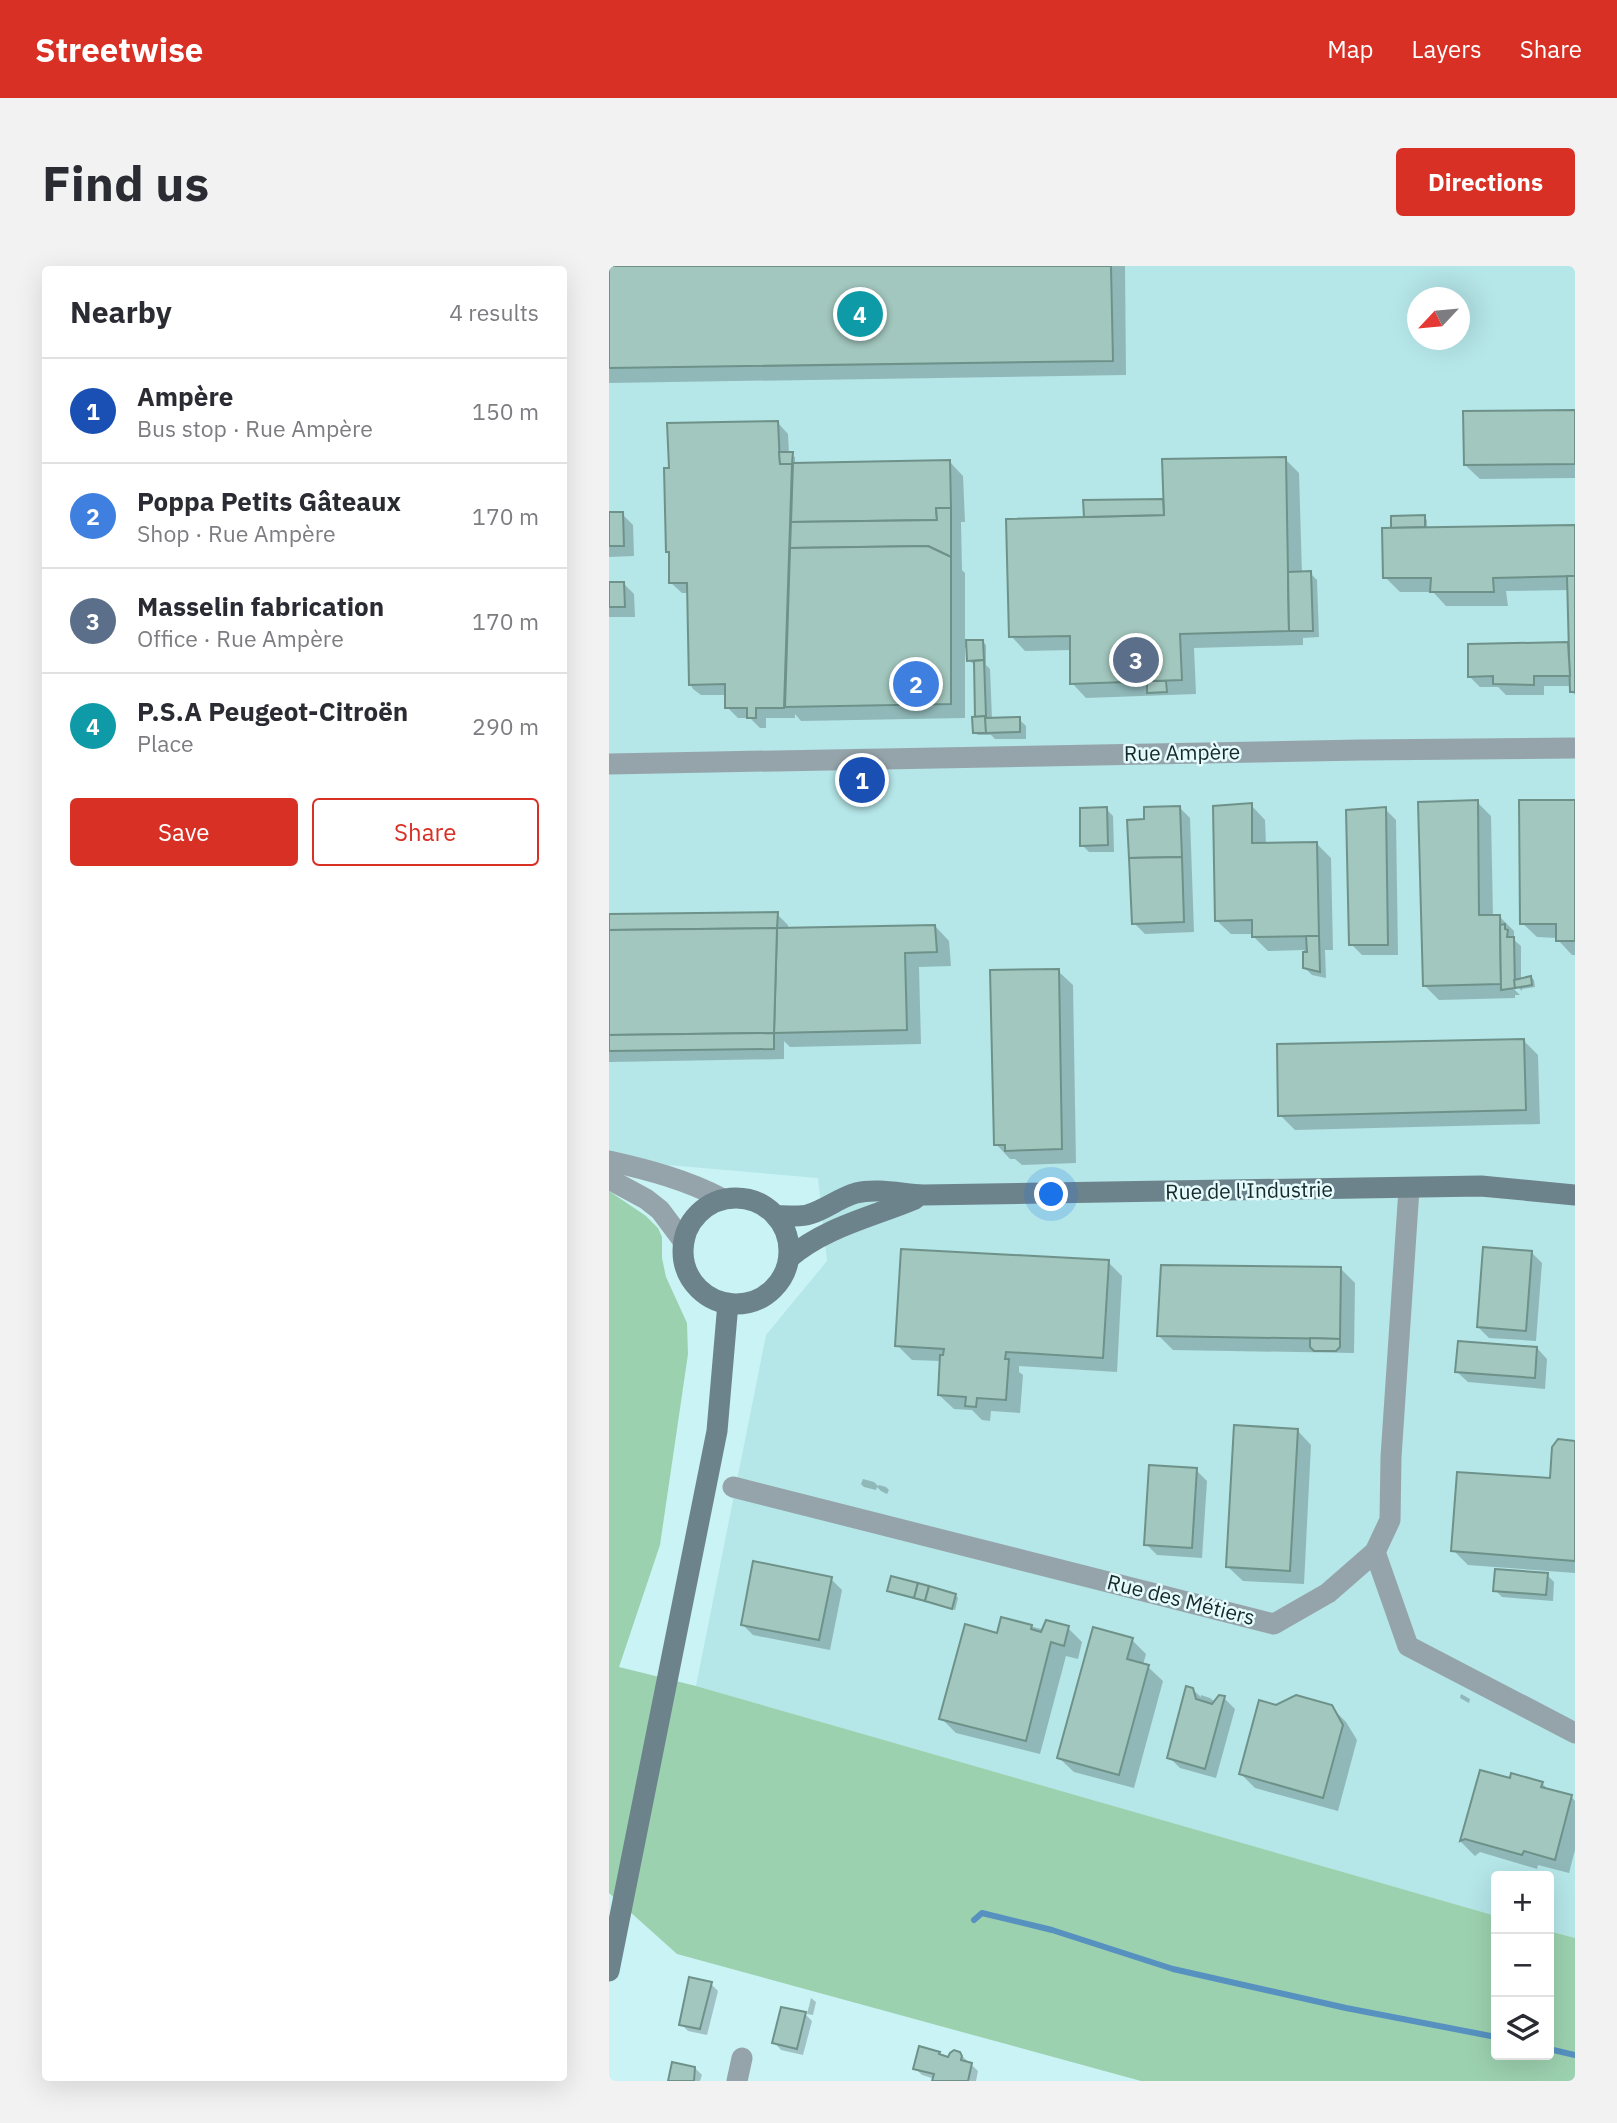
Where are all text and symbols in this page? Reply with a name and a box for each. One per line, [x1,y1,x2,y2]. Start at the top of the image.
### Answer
text: Streetwise [35,28,203,71]
text: Map [1327,33,1374,65]
text: Layers [1412,33,1482,65]
text: Share [1520,33,1582,65]
button: Directions [1396,148,1575,216]
text: Find us [42,151,209,214]
north arrow [1407,287,1470,350]
pin: 4 [837,288,883,340]
text: Nearby [70,292,172,331]
text: 4 results [449,297,539,327]
text: Ampère [137,379,233,413]
text: 1 [86,396,100,426]
text: 150 m [472,396,539,426]
text: Bus stop · Rue Ampère [137,413,373,443]
text: Poppa Petits Gâteaux [137,484,401,518]
text: 2 [86,501,100,531]
text: 170 m [472,501,539,531]
text: Shop · Rue Ampère [137,518,336,548]
text: Masselin fabrication [137,589,384,623]
text: 3 [86,606,100,636]
text: 170 m [472,606,539,636]
text: Office · Rue Ampère [137,623,344,653]
pin: 3 [1113,634,1159,686]
pin: 2 [893,658,939,710]
text: P.S.A Peugeot-Citroën [137,694,408,728]
text: 4 [86,711,100,741]
text: 290 m [472,711,539,741]
text: Place [137,728,194,758]
street label: Rue Ampère [1123,737,1240,767]
pin: 1 [839,754,885,806]
button: Save [70,798,298,866]
button: Share [312,798,539,866]
street label: Rue de l'Industrie [1165,1175,1333,1205]
your location [1034,1177,1068,1211]
street label: Rue des Métiers [1104,1567,1258,1631]
map controls [1491,1871,1554,2060]
button: + [1491,1871,1554,1934]
button: − [1491,1934,1554,1997]
button: layers [1491,1997,1554,2060]

